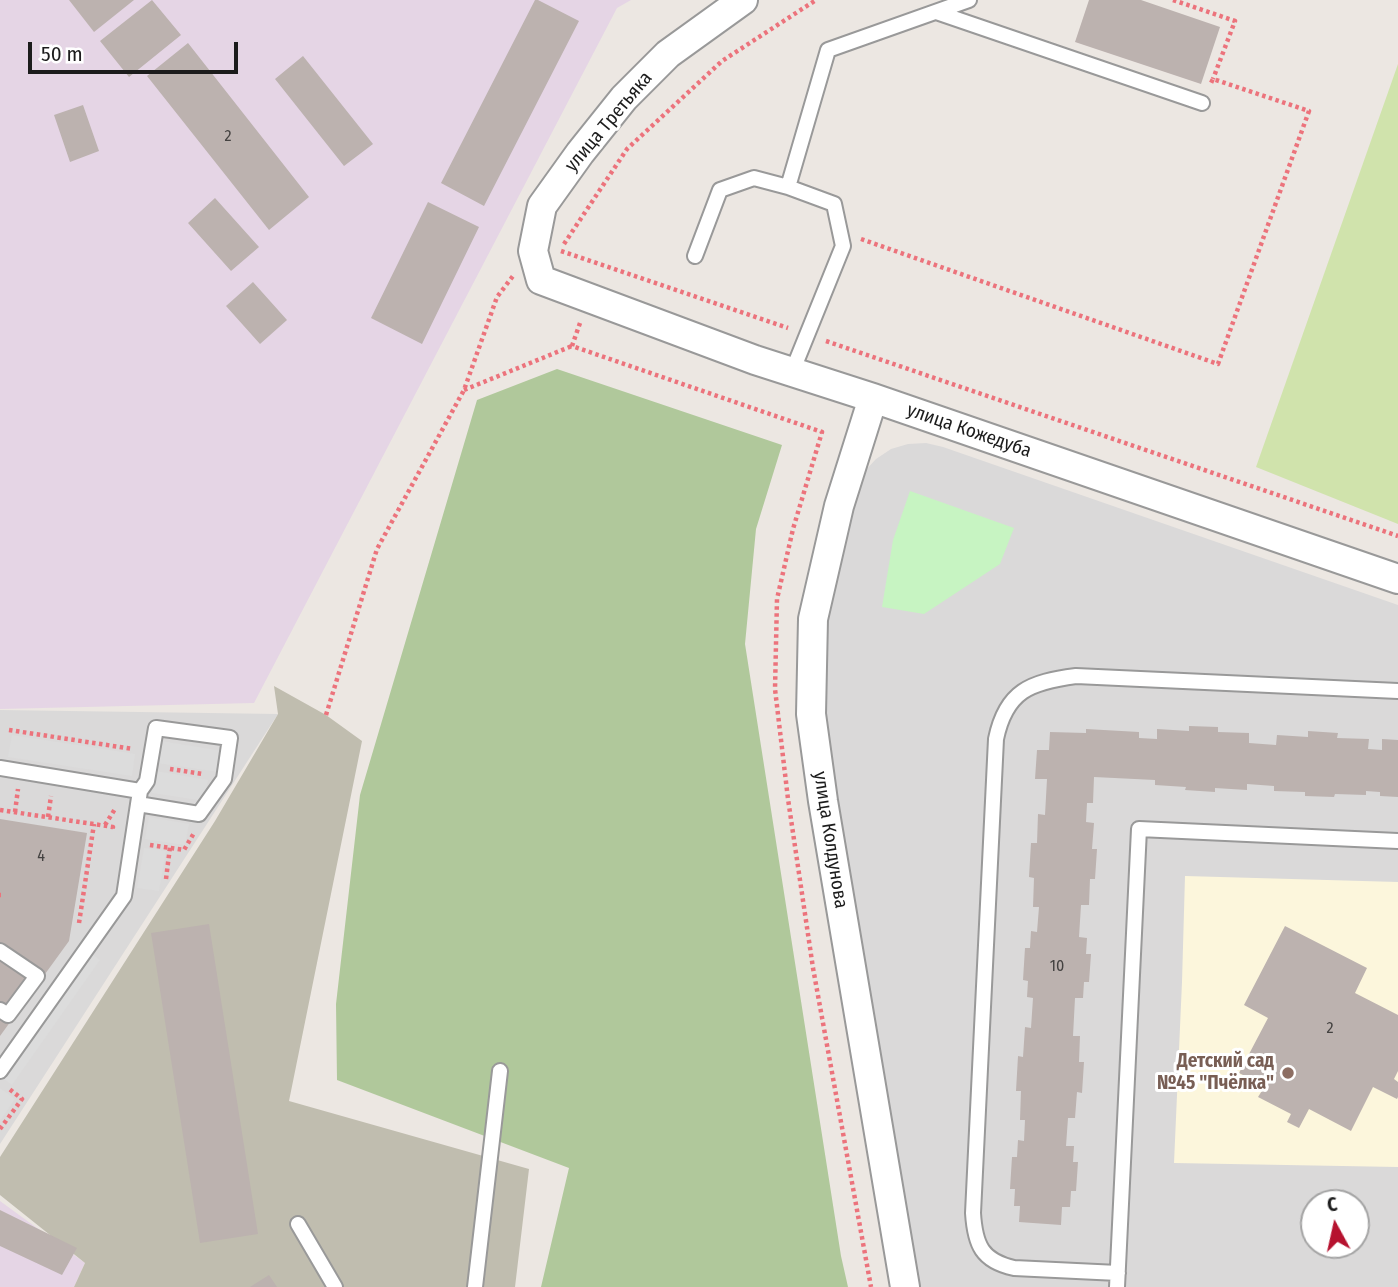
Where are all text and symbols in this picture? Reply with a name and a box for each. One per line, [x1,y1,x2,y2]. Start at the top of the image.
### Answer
scale bar [32,28,242,72]
text: 50 m [41,41,83,67]
street label: улица Третьяка [560,67,658,177]
house number: 2 [224,127,232,147]
street label: улица Кожедуба [904,399,1034,463]
street label: улица Колдунова [808,770,852,910]
house number: 4 [37,847,45,867]
house number: 10 [1050,957,1064,977]
house number: 2 [1326,1019,1334,1039]
place label: Детский сад №45 "Пчёлка" [1157,1051,1274,1095]
marker: Детский сад №45 "Пчёлка" [1280,1065,1296,1081]
north arrow [1300,1189,1370,1259]
text: С [1326,1193,1339,1217]

